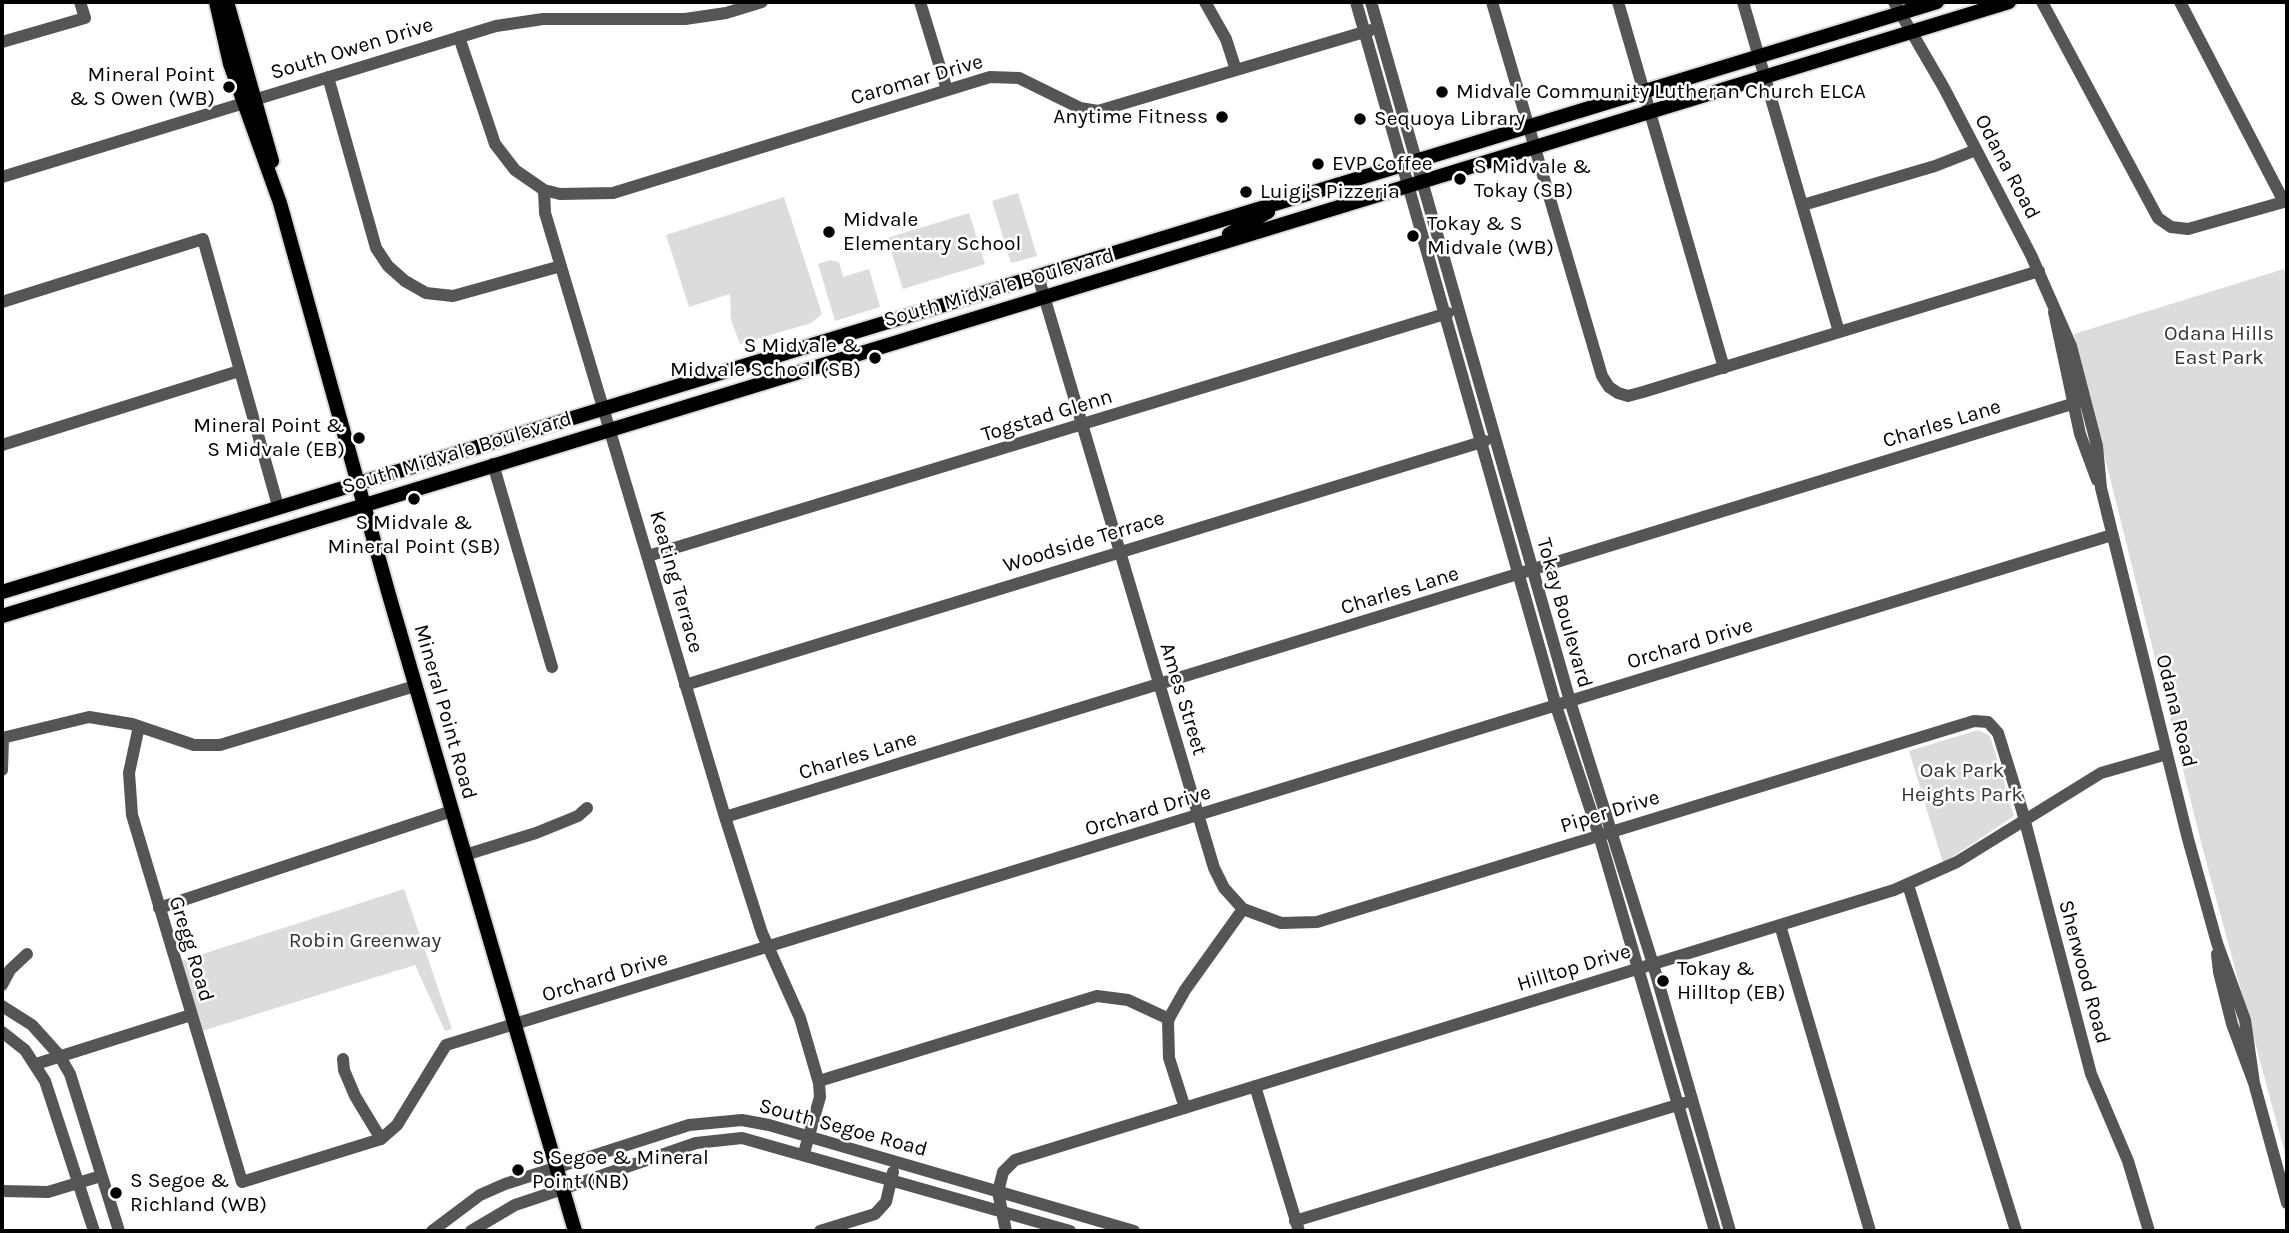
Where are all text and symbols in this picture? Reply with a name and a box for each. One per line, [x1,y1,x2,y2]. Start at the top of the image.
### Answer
street label: South Owen Drive [268,12,436,86]
street label: Caromar Drive [848,49,986,111]
place label: Mineral Point & S Owen (WB) [69,62,215,112]
marker: Mineral Point & S Owen (WB) [221,79,237,95]
place label: Midvale Community Lutheran Church ELCA [1456,79,1866,105]
marker: Midvale Community Lutheran Church ELCA [1434,84,1450,100]
place label: Anytime Fitness [1053,104,1208,130]
place label: Sequoya Library [1374,106,1525,132]
marker: Anytime Fitness [1214,109,1230,125]
street label: Odana Road [1969,110,2045,224]
marker: Sequoya Library [1352,111,1368,127]
place label: EVP Coffee [1332,151,1433,177]
place label: S Midvale & Tokay (SB) [1474,154,1591,204]
marker: EVP Coffee [1310,156,1326,172]
marker: S Midvale & Tokay (SB) [1452,171,1468,187]
place label: Luigi's Pizzeria [1260,179,1400,205]
marker: Luigi's Pizzeria [1238,184,1254,200]
place label: Midvale Elementary School [843,207,1021,257]
place label: Tokay & S Midvale (WB) [1427,211,1554,261]
marker: Midvale Elementary School [821,224,837,240]
marker: Tokay & S Midvale (WB) [1405,228,1421,244]
street label: South Midvale Boulevard [881,243,1117,333]
park label: Odana Hills East Park [2164,321,2274,371]
place label: S Midvale & Midvale School (SB) [670,333,861,383]
marker: S Midvale & Midvale School (SB) [867,350,883,366]
street label: Togstad Glenn [978,384,1116,448]
street label: Charles Lane [1880,394,2004,454]
street label: South Midvale Boulevard [339,406,575,500]
place label: Mineral Point & S Midvale (EB) [193,413,345,463]
marker: Mineral Point & S Midvale (EB) [351,430,367,446]
marker: S Midvale & Mineral Point (SB) [406,491,422,507]
street label: Woodside Terrace [1000,506,1168,578]
street label: Keating Terrace [644,508,708,656]
place label: S Midvale & Mineral Point (SB) [327,510,501,560]
street label: Tokay Boulevard [1531,535,1597,691]
street label: Charles Lane [1338,561,1462,621]
street label: Orchard Drive [1624,613,1756,675]
street label: Mineral Point Road [408,622,482,802]
street label: Ames Street [1154,640,1212,758]
street label: Odana Road [2150,652,2202,770]
street label: Charles Lane [796,726,920,786]
park label: Oak Park Heights Park [1901,758,2023,808]
street label: Orchard Drive [1082,780,1214,842]
street label: Piper Drive [1557,785,1663,839]
street label: Gregg Road [163,893,219,1005]
street label: Sherwood Road [2053,897,2115,1047]
park label: Robin Greenway [289,928,441,954]
street label: Hilltop Drive [1514,939,1634,997]
street label: Orchard Drive [539,946,671,1008]
place label: Tokay & Hilltop (EB) [1677,956,1785,1006]
marker: Tokay & Hilltop (EB) [1655,973,1671,989]
street label: South Segoe Road [756,1093,930,1163]
place label: S Segoe & Mineral Point (NB) [532,1145,709,1195]
marker: S Segoe & Mineral Point (NB) [510,1162,526,1178]
place label: S Segoe & Richland (WB) [130,1168,267,1218]
marker: S Segoe & Richland (WB) [108,1185,124,1201]

